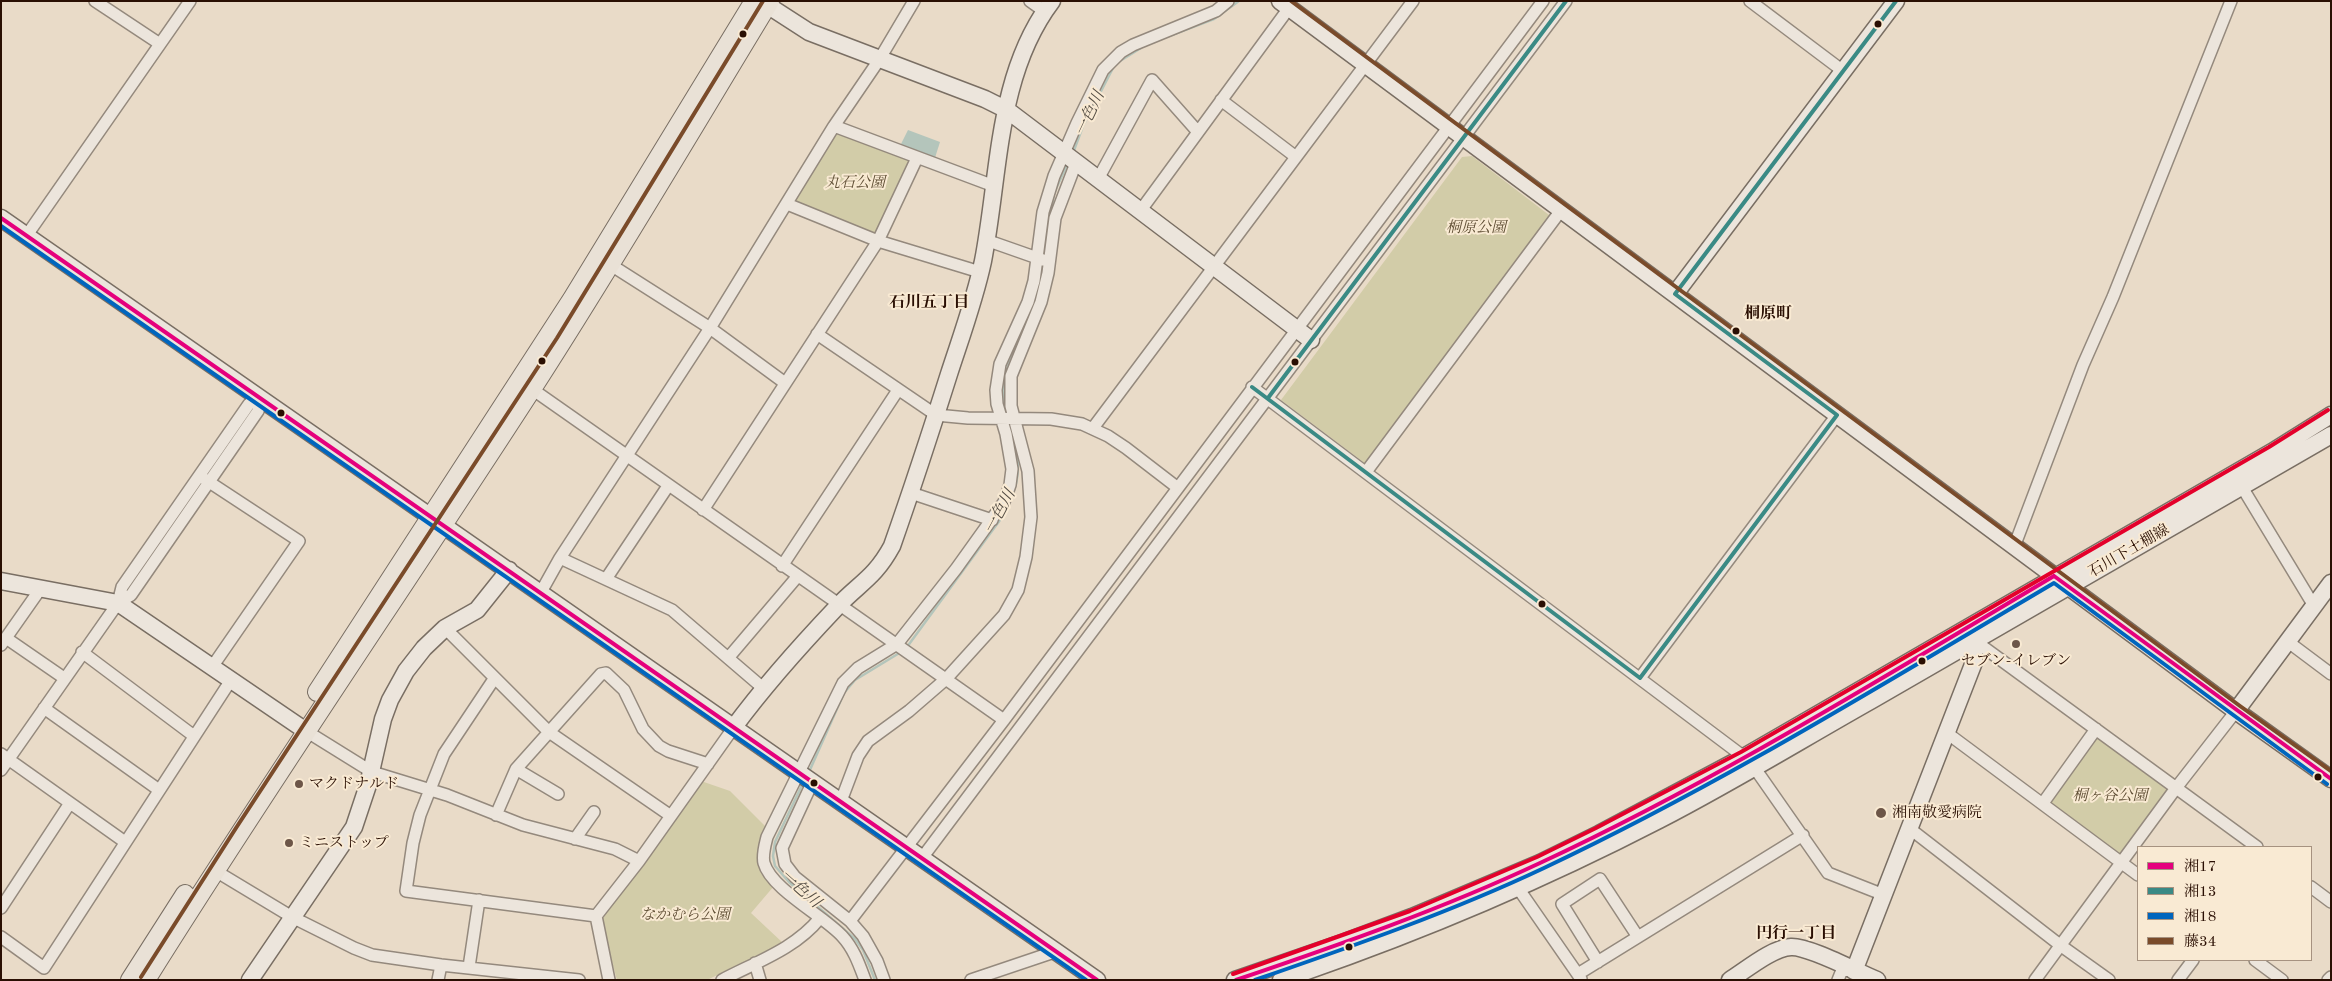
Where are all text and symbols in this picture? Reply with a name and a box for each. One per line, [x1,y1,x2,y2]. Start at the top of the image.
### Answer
unlabelled marker [1873,19,1883,29]
unlabelled marker [738,29,748,39]
water label: 一色川 [1071,88,1109,140]
park label: 丸石公園 [825,174,885,192]
park label: 桐原公園 [1446,219,1506,237]
district label: 石川五丁目 [889,293,969,313]
district label: 桐原町 [1744,304,1792,324]
unlabelled marker [1731,326,1741,336]
unlabelled marker [537,356,547,366]
unlabelled marker [1290,357,1300,367]
unlabelled marker [276,408,286,418]
water label: 一色川 [980,486,1020,538]
street label: 石川下土棚線 [2086,521,2172,581]
unlabelled marker [1537,599,1547,609]
marker: セブン-イレブン [2010,638,2022,650]
place label: セブン-イレブン [1961,652,2071,670]
unlabelled marker [1917,656,1927,666]
unlabelled marker [2313,772,2323,782]
place label: マクドナルド [309,775,399,793]
marker: マクドナルド [293,778,305,790]
unlabelled marker [809,778,819,788]
park label: 桐ヶ谷公園 [2073,787,2147,805]
place label: 湘南敬愛病院 [1892,804,1982,822]
marker: 湘南敬愛病院 [1874,806,1888,820]
place label: ミニストップ [299,834,389,852]
marker: ミニストップ [283,837,295,849]
legend [2137,846,2312,961]
text: 湘17 [2184,860,2216,875]
water label: 一色川 [776,866,824,912]
text: 湘13 [2184,885,2216,900]
park label: なかむら公園 [640,906,730,924]
text: 湘18 [2184,910,2216,925]
district label: 円行一丁目 [1756,924,1836,944]
text: 藤34 [2184,935,2216,950]
unlabelled marker [1344,942,1354,952]

